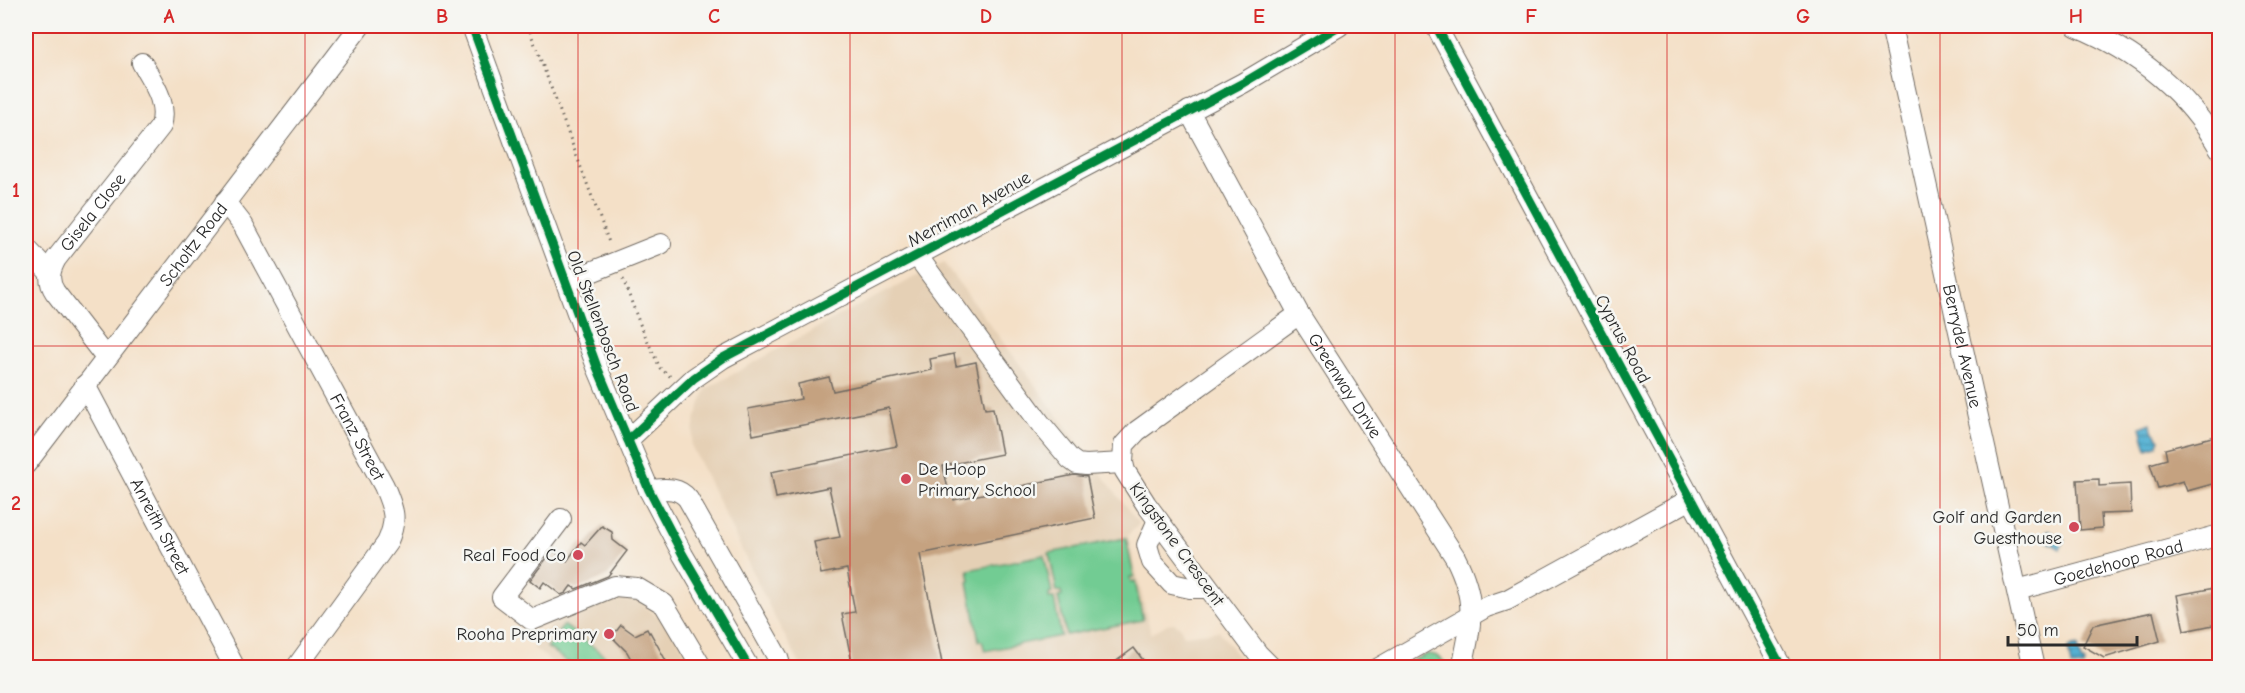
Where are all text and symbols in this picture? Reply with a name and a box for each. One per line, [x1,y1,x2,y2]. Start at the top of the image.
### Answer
text: A [163,5,175,28]
text: B [436,5,448,28]
text: C [708,5,720,28]
text: D [980,5,992,28]
text: E [1253,5,1265,28]
text: F [1525,5,1537,28]
text: G [1796,5,1810,28]
text: H [2069,5,2083,28]
street label: Merriman Avenue [904,167,1034,252]
street label: Gisela Close [56,169,131,256]
text: 1 [12,179,20,202]
street label: Scholtz Road [155,199,232,291]
street label: Old Stellenbosch Road [562,248,643,415]
street label: Berrydel Avenue [1938,283,1986,410]
street label: Cyprus Road [1590,291,1655,387]
street label: Greenway Drive [1303,330,1386,442]
street label: Franz Street [325,390,389,485]
place label: De Hoop Primary School [918,459,1036,501]
marker: De Hoop Primary School [899,472,913,486]
street label: Anreith Street [125,475,194,579]
street label: Kingstone Crescent [1125,479,1229,611]
text: 2 [11,492,21,515]
place label: Golf and Garden Guesthouse [1933,507,2062,549]
marker: Golf and Garden Guesthouse [2067,520,2081,534]
street label: Goedehoop Road [2051,535,2186,591]
place label: Real Food Co [463,545,566,566]
marker: Real Food Co [571,548,585,562]
scale bar [2008,609,2137,647]
text: 50 m [2017,620,2059,641]
place label: Rooha Preprimary [456,624,598,645]
marker: Rooha Preprimary [602,627,616,641]

